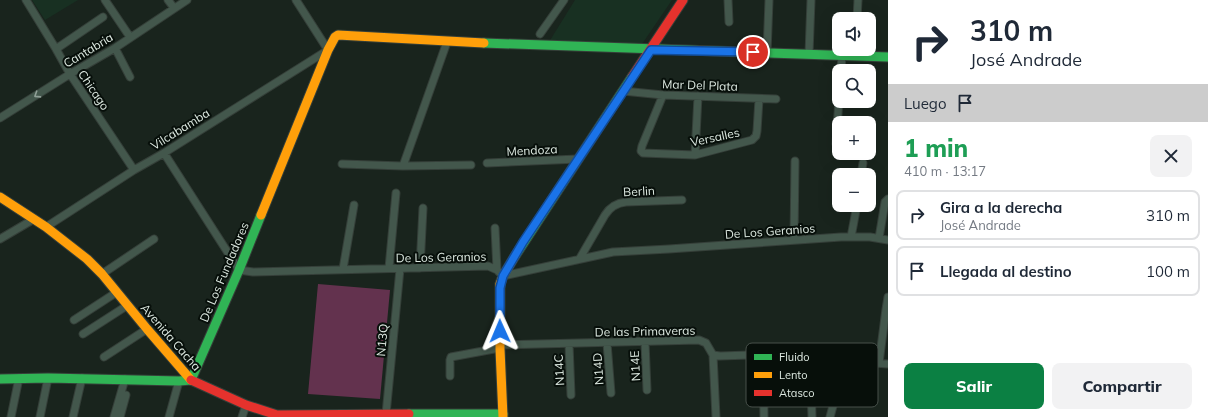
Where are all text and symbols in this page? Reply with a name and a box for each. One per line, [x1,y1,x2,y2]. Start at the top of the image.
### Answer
map controls [832,12,876,212]
button: sound [832,12,876,56]
text: 310 m [970,13,1053,48]
icon: right [904,16,956,68]
street label: Cantabria [60,29,116,71]
pin [736,35,770,69]
icon: arrive [742,41,764,63]
text: José Andrade [970,48,1082,71]
button: search [832,64,876,108]
street label: Chicago [75,67,113,113]
street label: Mar Del Plata [662,76,738,94]
one-way arrow [34,90,41,97]
icon: arrive [954,92,976,114]
text: Luego [904,94,946,113]
street label: Vilcabamba [148,105,212,153]
button: + [832,116,876,160]
street label: Versalles [689,124,741,150]
text: 1 min [904,133,968,163]
button: close [1150,135,1192,177]
street label: Mendoza [506,141,558,159]
text: 410 m · 13:17 [904,163,986,179]
button: − [832,168,876,212]
street label: Berlin [623,183,655,199]
text: Gira a la derecha [940,198,1062,217]
icon: right [906,204,928,226]
text: 310 m [1146,206,1190,225]
text: José Andrade [940,217,1021,233]
street label: De Los Fundadores [196,220,252,324]
street label: De Los Geranios [724,220,816,242]
street label: De Los Geranios [396,249,486,265]
icon: arrive [906,260,928,282]
text: Llegada al destino [940,262,1072,281]
text: 100 m [1146,262,1190,281]
street label: Avenida Cacha [138,300,204,374]
position arrow [479,310,521,352]
street label: N13Q [373,323,391,357]
street label: De las Primaveras [595,323,695,339]
legend [746,343,878,407]
street label: N14E [627,350,643,382]
text: Fluido [779,350,810,364]
street label: N14D [589,352,607,386]
street label: N14C [551,354,567,386]
button: Salir [904,363,1044,409]
button: Compartir [1052,363,1192,409]
text: Lento [779,368,807,382]
text: Atasco [779,386,814,400]

